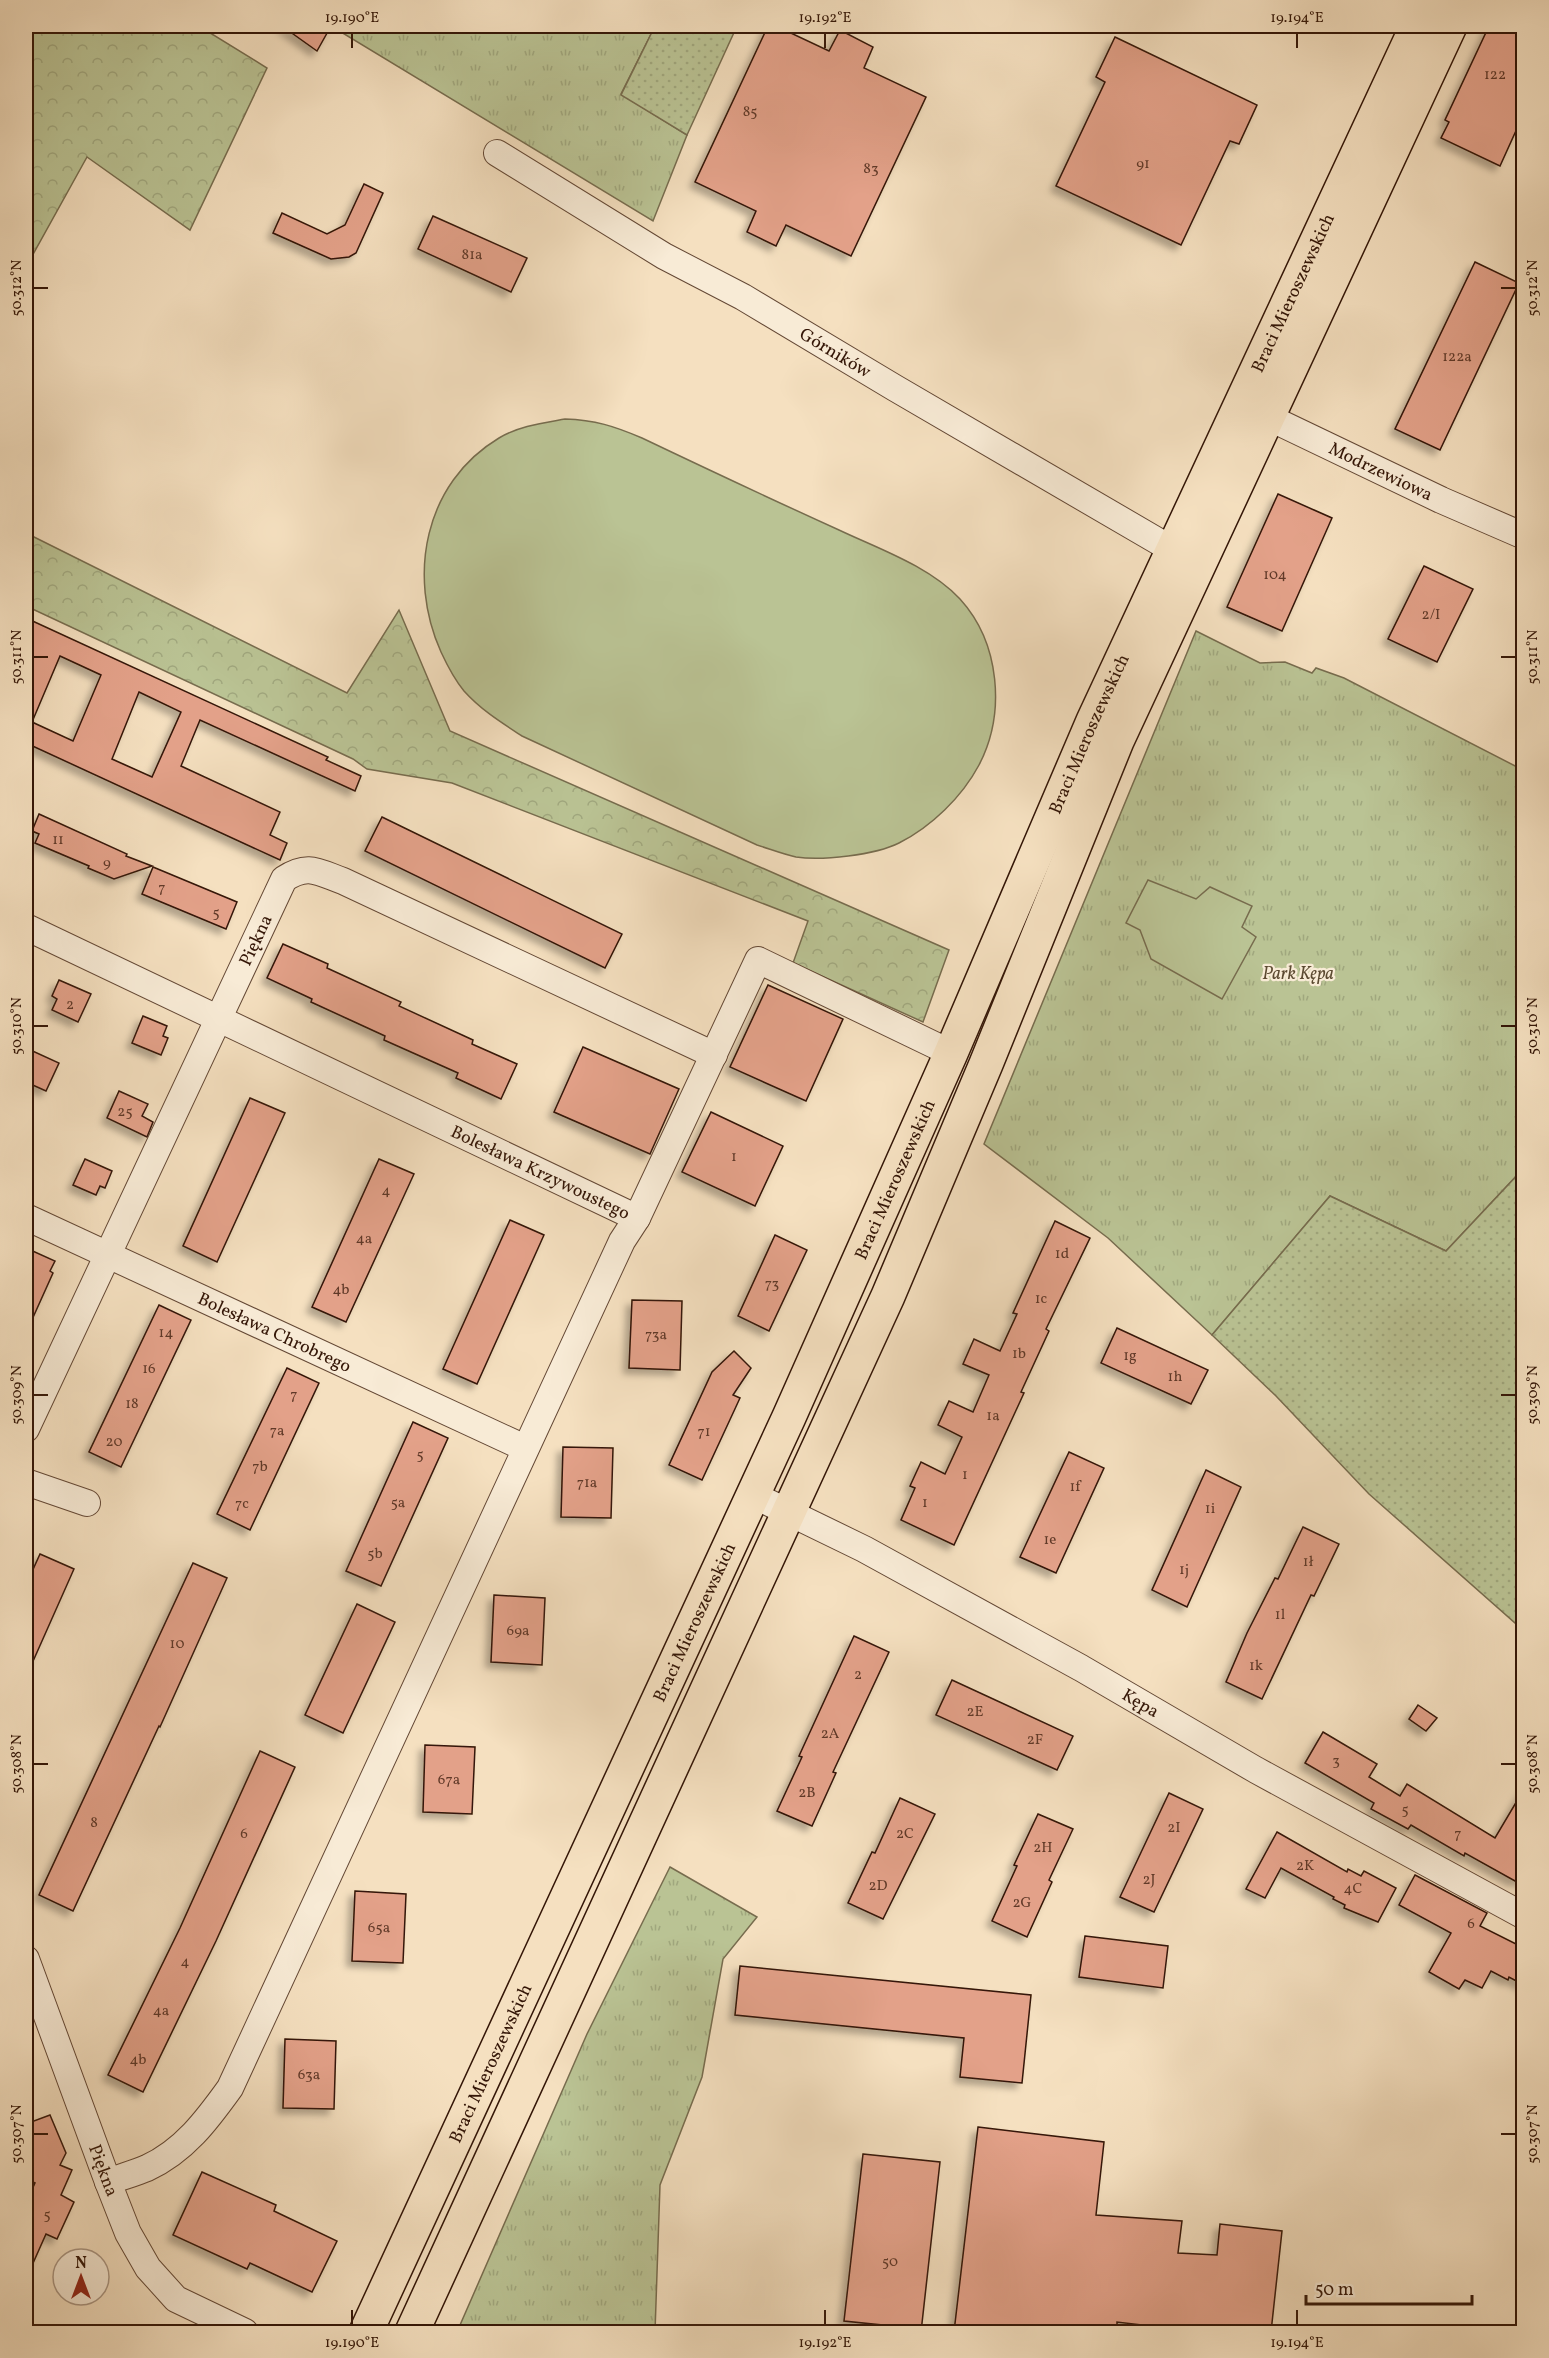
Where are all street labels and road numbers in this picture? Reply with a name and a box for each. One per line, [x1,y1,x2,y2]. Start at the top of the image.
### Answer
street label: Braci Mieroszewskich [1246,210,1342,377]
street label: Górników [794,323,875,385]
street label: Modrzewiowa [1324,437,1436,508]
street label: Braci Mieroszewskich [1044,650,1137,819]
street label: Piękna [234,911,279,970]
street label: Braci Mieroszewskich [849,1096,943,1264]
street label: Bolesława Krzywoustego [446,1120,634,1227]
street label: Bolesława Chrobrego [193,1287,355,1380]
street label: Braci Mieroszewskich [648,1539,743,1707]
street label: Kępa [1117,1683,1163,1725]
street label: Braci Mieroszewskich [444,1980,539,2148]
street label: Piękna [81,2141,124,2201]

